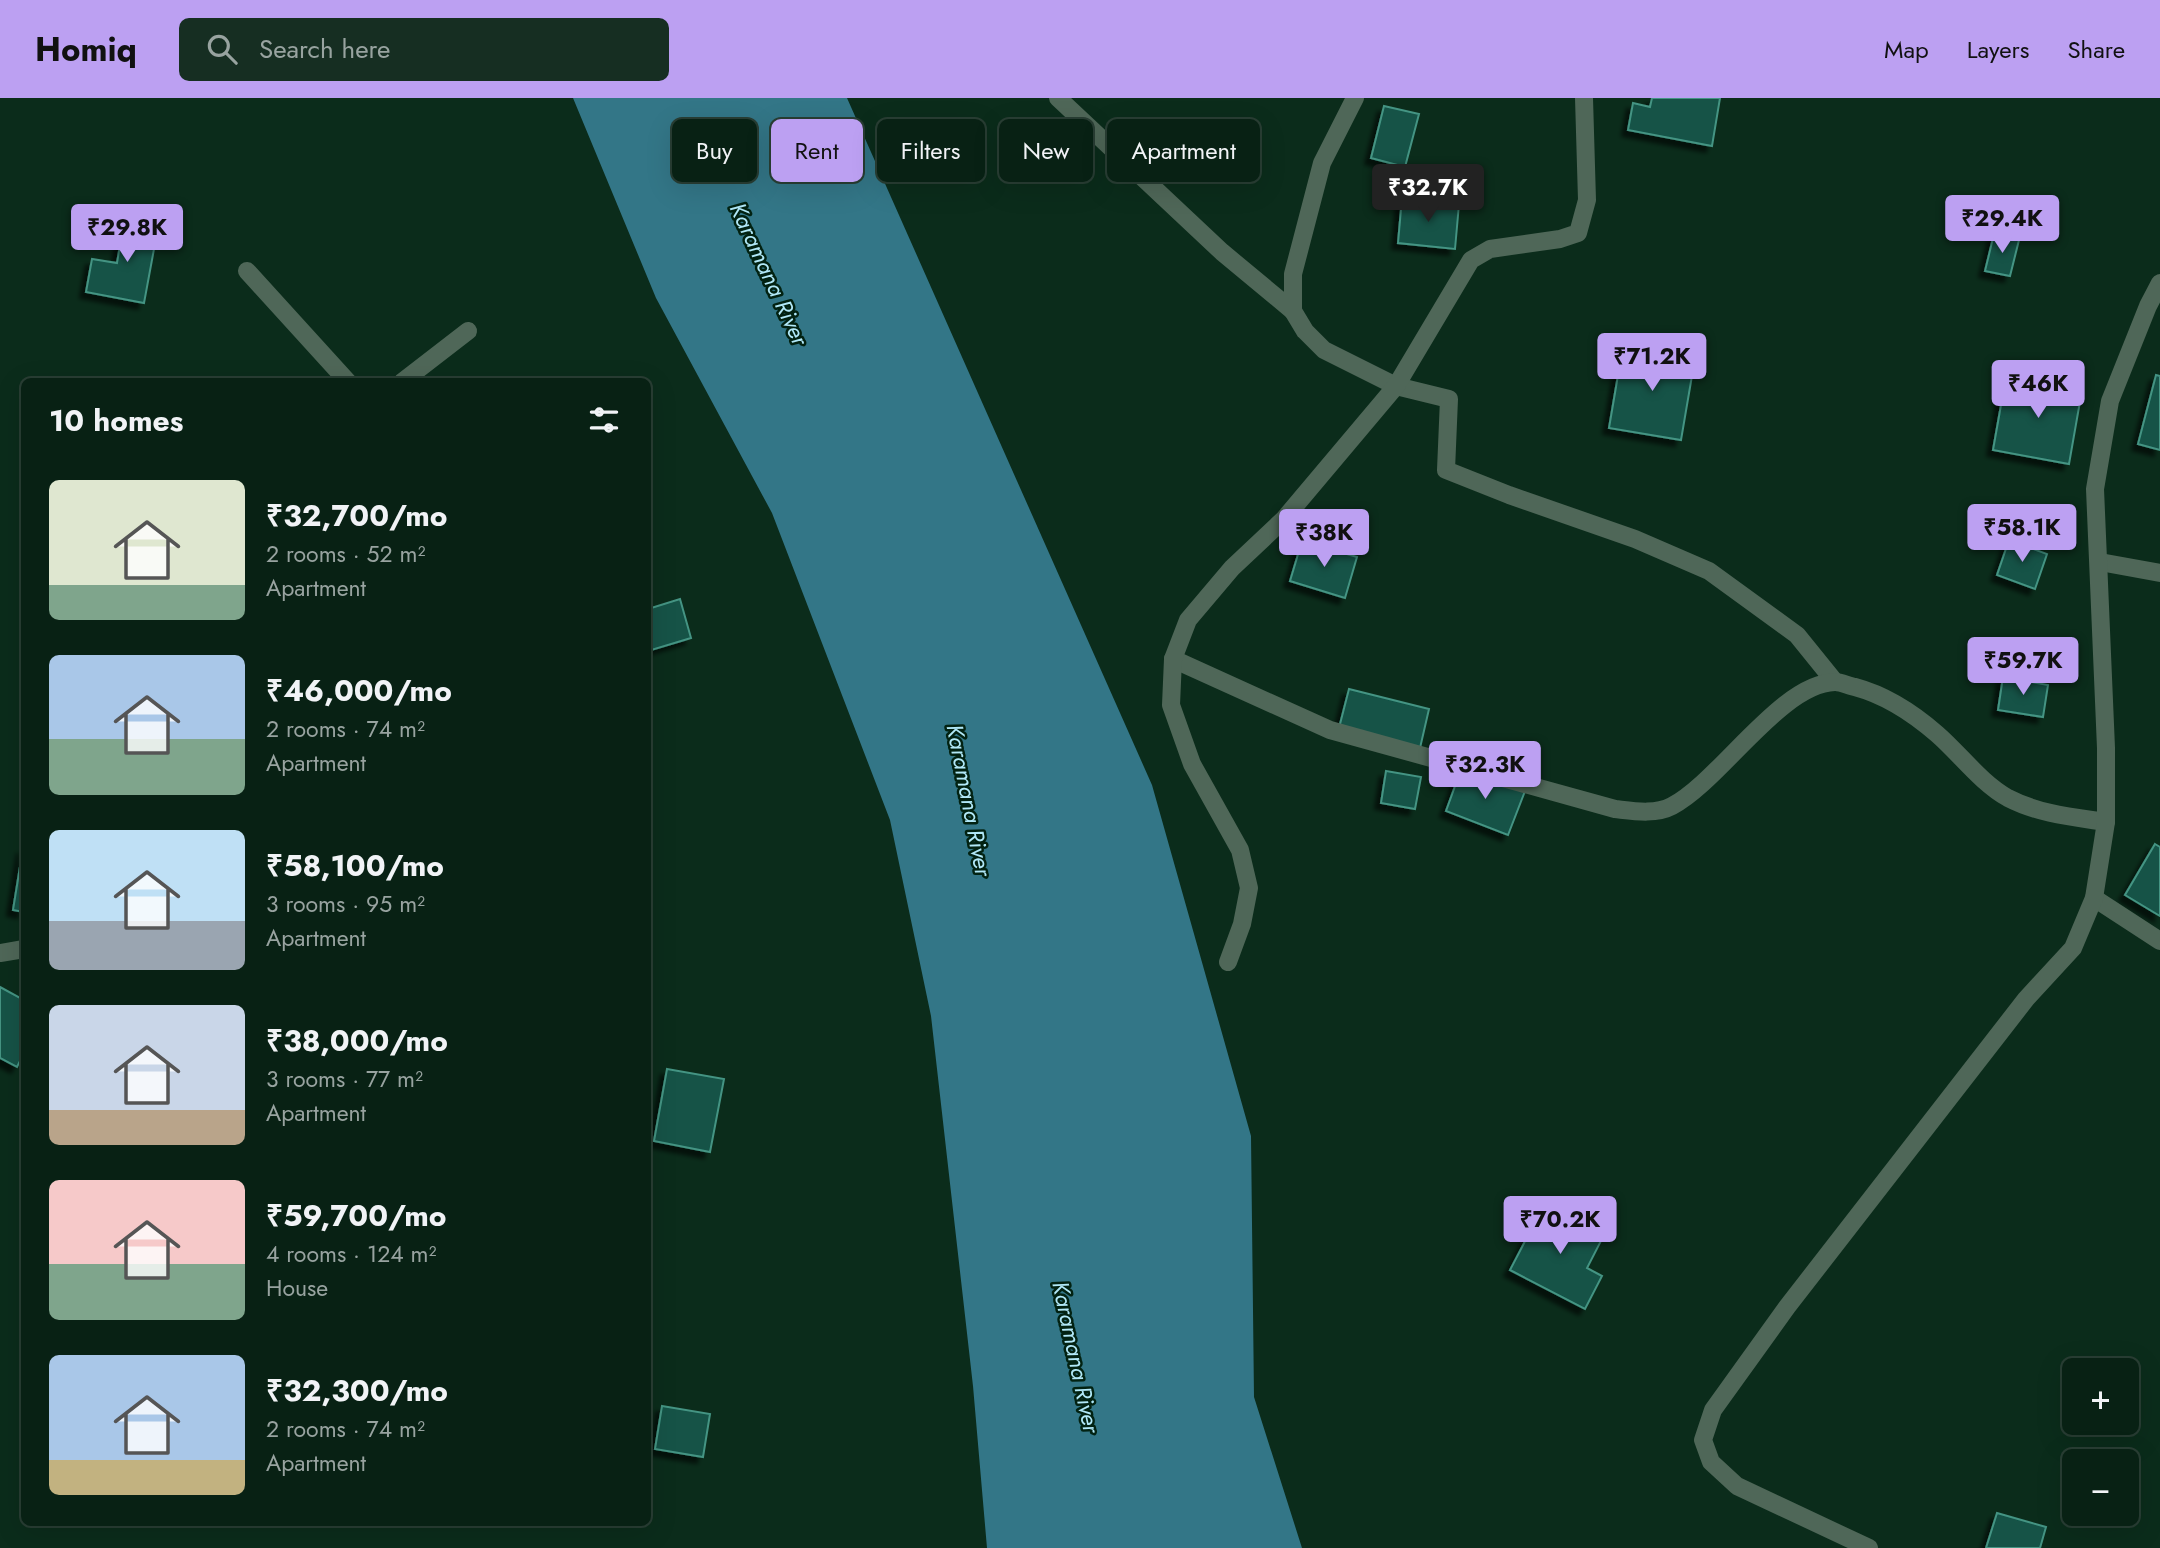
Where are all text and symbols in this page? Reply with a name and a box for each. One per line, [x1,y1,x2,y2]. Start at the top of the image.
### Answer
search box [179,18,669,81]
text: Homiq [35,26,137,73]
icon: search [203,30,241,68]
text: Search here [259,30,390,68]
text: Map [1884,32,1929,67]
text: Layers [1967,32,2029,67]
text: Share [2067,32,2125,67]
chip: Buy [672,119,757,182]
chip: Rent [771,119,863,182]
chip: Filters [877,119,985,182]
chip: New [999,119,1093,182]
chip: Apartment [1107,119,1260,182]
pin: ₹32.7K [1371,164,1485,224]
text: ₹32.7K [1388,170,1468,204]
pin: ₹29.4K [1945,195,2059,255]
water label: Karamana River [721,197,818,352]
text: ₹29.4K [1961,201,2043,235]
pin: ₹29.8K [70,204,184,264]
text: ₹29.8K [87,210,167,244]
pin: ₹71.2K [1595,334,1709,393]
text: ₹71.2K [1613,339,1691,373]
pin: ₹46K [1997,360,2079,420]
text: ₹46K [2008,366,2068,400]
text: 10 homes [49,399,183,442]
icon: filters [585,401,623,439]
text: ₹32,700/mo [266,494,447,537]
pin: ₹58.1K [1965,504,2079,564]
icon: home [105,508,189,592]
pin: ₹38K [1283,510,1365,569]
text: ₹58.1K [1983,510,2061,544]
text: ₹38K [1295,515,1353,549]
text: 2 rooms · 52 m² [266,537,425,571]
text: Apartment [266,571,366,605]
pin: ₹59.7K [1966,638,2080,697]
text: ₹59.7K [1983,643,2063,677]
text: ₹46,000/mo [266,669,452,712]
icon: home [105,683,189,767]
text: 2 rooms · 74 m² [266,712,425,746]
water label: Karamana River [938,721,1001,880]
pin: ₹32.3K [1428,742,1542,801]
text: Apartment [266,746,366,780]
text: ₹32.3K [1445,747,1525,781]
text: ₹58,100/mo [266,844,444,887]
icon: home [105,858,189,942]
text: 3 rooms · 95 m² [266,887,425,921]
text: Apartment [266,921,366,955]
text: ₹38,000/mo [266,1019,448,1062]
icon: home [105,1033,189,1117]
text: 3 rooms · 77 m² [266,1062,423,1096]
text: Apartment [266,1096,366,1130]
text: ₹59,700/mo [266,1194,446,1237]
pin: ₹70.2K [1503,1196,1617,1256]
text: ₹70.2K [1520,1202,1600,1236]
icon: home [105,1208,189,1292]
text: 4 rooms · 124 m² [266,1237,437,1271]
text: House [266,1271,328,1305]
water label: Karamana River [1043,1278,1109,1437]
map controls [2062,1358,2139,1526]
button: + [2062,1358,2139,1435]
text: ₹32,300/mo [266,1369,448,1412]
icon: home [105,1383,189,1467]
text: 2 rooms · 74 m² [266,1412,425,1446]
text: Apartment [266,1446,366,1480]
button: − [2062,1449,2139,1526]

